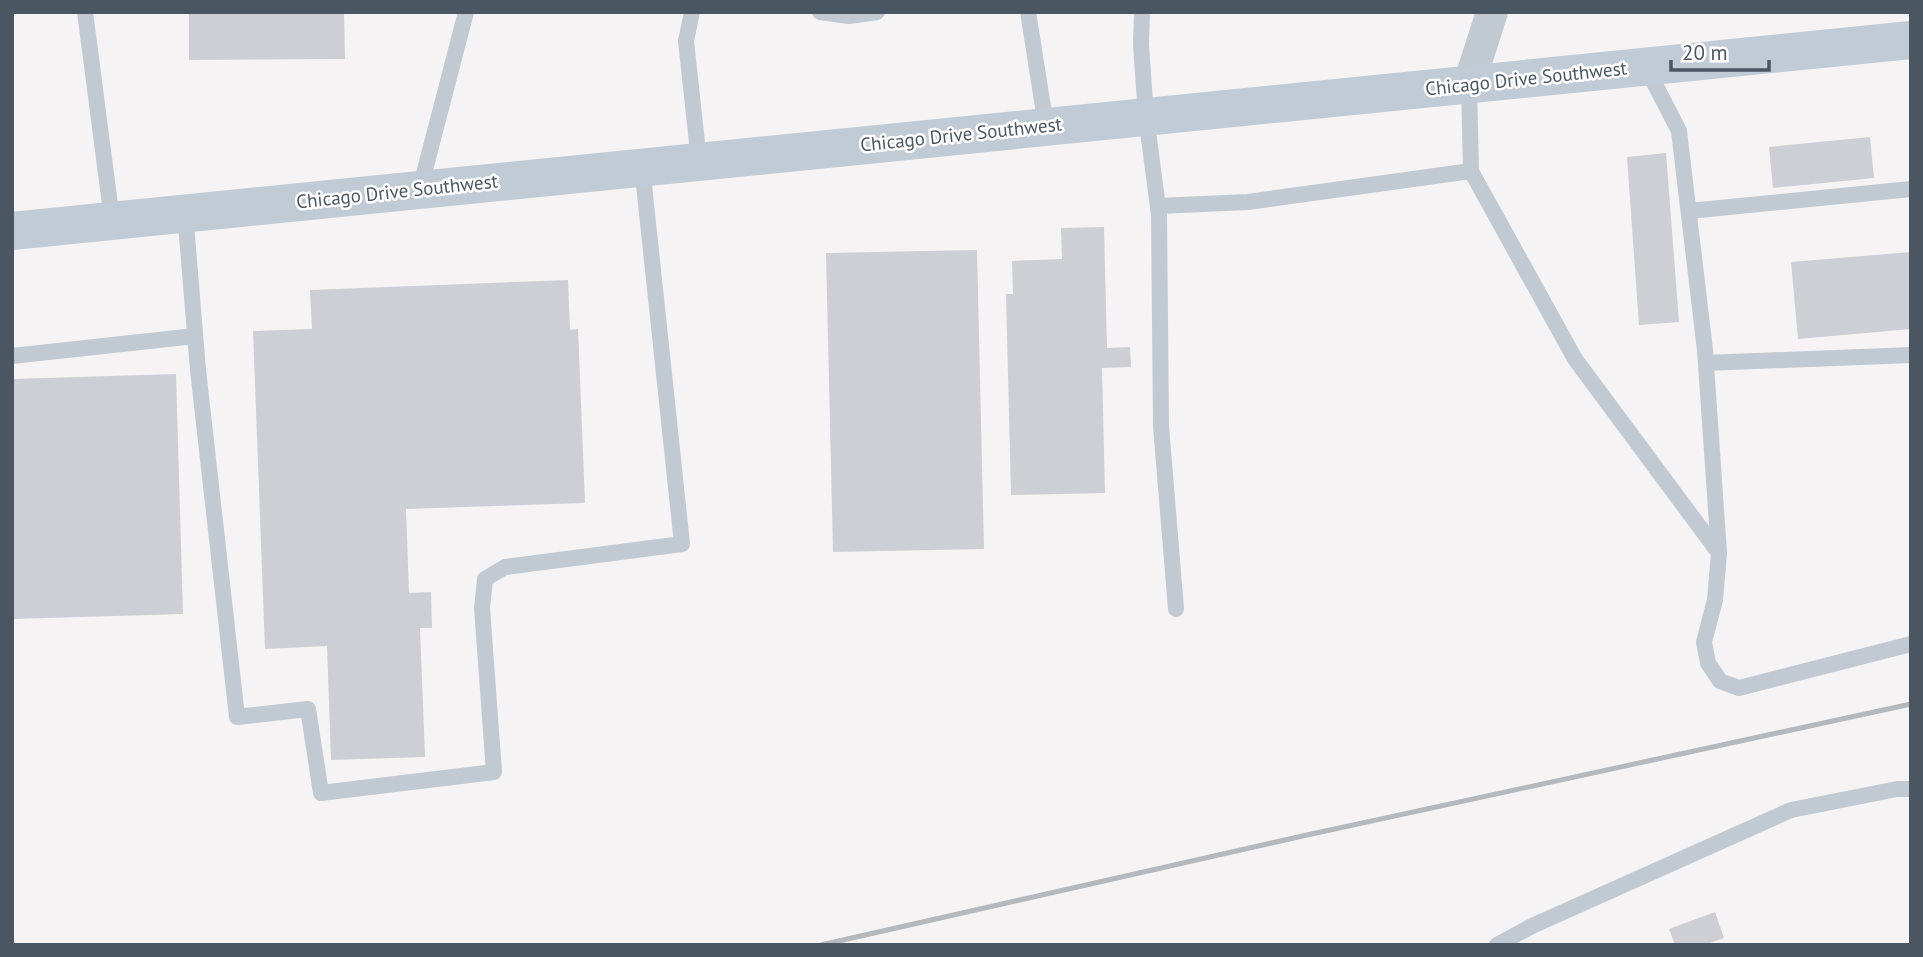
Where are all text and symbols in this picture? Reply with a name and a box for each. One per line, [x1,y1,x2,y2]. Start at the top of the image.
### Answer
scale bar [1671,28,1769,72]
text: 20 m [1682,39,1728,66]
street label: Chicago Drive Southwest [1424,55,1629,101]
street label: Chicago Drive Southwest [859,111,1064,157]
street label: Chicago Drive Southwest [295,168,500,214]

